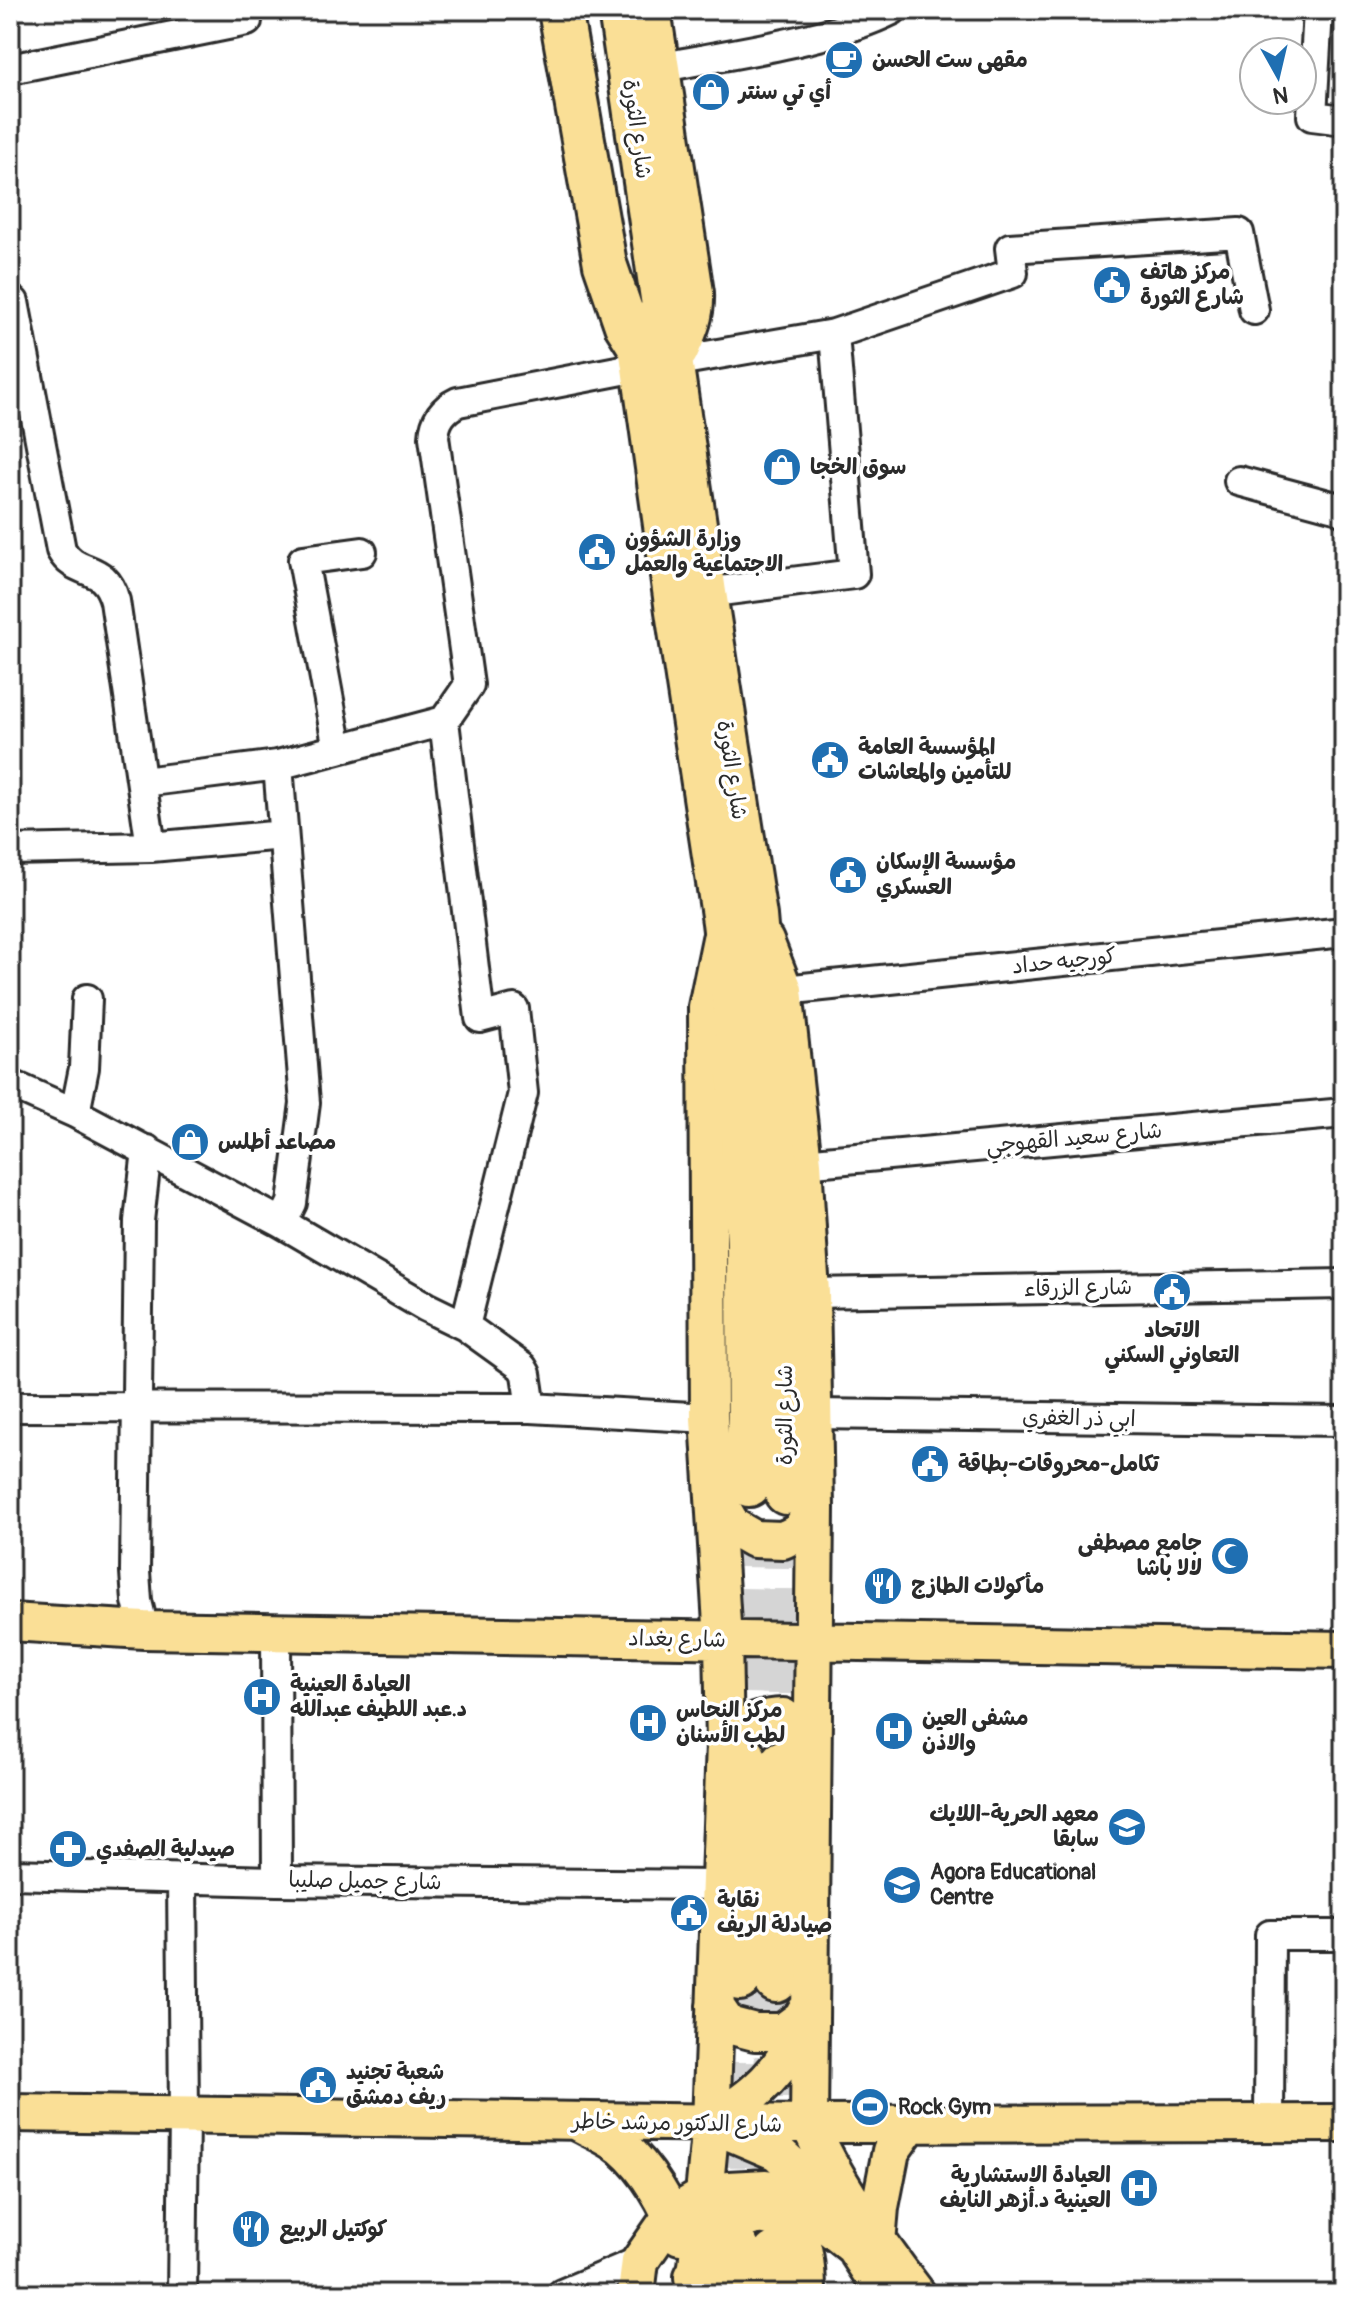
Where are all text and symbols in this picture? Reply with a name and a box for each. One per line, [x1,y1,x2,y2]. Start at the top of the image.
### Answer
north arrow [1238,36,1318,116]
cafe icon: مقهى ست الحسن [823,39,865,81]
place label: مقهى ست الحسن [872,46,1028,74]
shop icon: أي تي سنتر [690,71,732,113]
street label: شارع الثورة [615,77,658,181]
place label: أي تي سنتر [737,78,831,111]
text: N [1271,80,1290,110]
place label: مركز هاتف شارع الثورة [1140,258,1244,312]
public building icon: مركز هاتف شارع الثورة [1091,264,1133,306]
shop icon: سوق الخجا [761,446,803,488]
place label: سوق الخجا [810,453,906,481]
place label: وزارة الشؤون الاجتماعية والعمل [625,525,783,578]
public building icon: وزارة الشؤون الاجتماعية والعمل [576,531,618,573]
street label: شارع الثورة [709,718,754,822]
place label: المؤسسة العامة للتأمين والمعاشات [858,733,1011,786]
public building icon: المؤسسة العامة للتأمين والمعاشات [809,739,851,781]
place label: مؤسسة الإسكان العسكري [876,848,1016,903]
public building icon: مؤسسة الإسكان العسكري [827,854,869,896]
street label: كورجيه حداد [1010,942,1118,980]
street label: شارع سعيد القهوجي [985,1116,1164,1165]
shop icon: مصاعد أطلس [169,1121,211,1163]
place label: مصاعد أطلس [218,1128,336,1156]
public building icon: الاتحاد التعاوني السكني [1151,1271,1193,1313]
street label: شارع الزرقاء [1024,1273,1132,1304]
place label: الاتحاد التعاوني السكني [1105,1316,1239,1374]
street label: شارع الثورة [771,1365,800,1465]
street label: ابي ذر الغفري [1022,1403,1136,1438]
public building icon: تكامل-محروقات-بطاقة [909,1443,951,1485]
place label: تكامل-محروقات-بطاقة [958,1450,1160,1479]
place label: جامع مصطفى لالا باشا [1078,1529,1202,1582]
mosque icon: جامع مصطفى لالا باشا [1209,1535,1251,1577]
restaurant icon: مأكولات الطازج [862,1565,904,1607]
place label: مأكولات الطازج [911,1572,1044,1600]
street label: شارع بغداد [628,1624,726,1655]
place label: العيادة العينية د.عبد اللطيف عبدالله [290,1670,467,1723]
hospital icon: العيادة العينية د.عبد اللطيف عبدالله [241,1676,283,1718]
place label: مركز النحاس لطب الأسنان [676,1696,785,1749]
hospital icon: مركز النحاس لطب الأسنان [627,1702,669,1744]
place label: مشفى العين والاذن [922,1704,1029,1757]
hospital icon: مشفى العين والاذن [873,1710,915,1752]
place label: معهد الحرية-اللايك سابقا [930,1800,1099,1853]
school or university icon: معهد الحرية-اللايك سابقا [1106,1806,1148,1848]
pharmacy icon: صيدلية الصفدي [47,1828,89,1870]
place label: صيدلية الصفدي [96,1835,235,1865]
place label: Agora Educational Centre [930,1858,1096,1911]
school or university icon: Agora Educational Centre [881,1864,923,1906]
street label: شارع جميل صليبا [288,1866,442,1897]
place label: نقابة صيادلة الريف [717,1886,832,1939]
public building icon: نقابة صيادلة الريف [668,1892,710,1934]
place label: شعبة تجنيد ريف دمشق [346,2058,446,2111]
public building icon: شعبة تجنيد ريف دمشق [297,2064,339,2106]
sports icon: Rock Gym [849,2086,891,2128]
place label: Rock Gym [898,2093,991,2121]
street label: شارع الدكتور مرشد خاطر [570,2107,782,2140]
place label: العيادة الاستشارية العينية د.أزهر النايف [940,2161,1111,2214]
hospital icon: العيادة الاستشارية العينية د.أزهر النايف [1118,2167,1160,2209]
restaurant icon: كوكتيل الربيع [230,2208,272,2250]
place label: كوكتيل الربيع [279,2215,388,2244]

